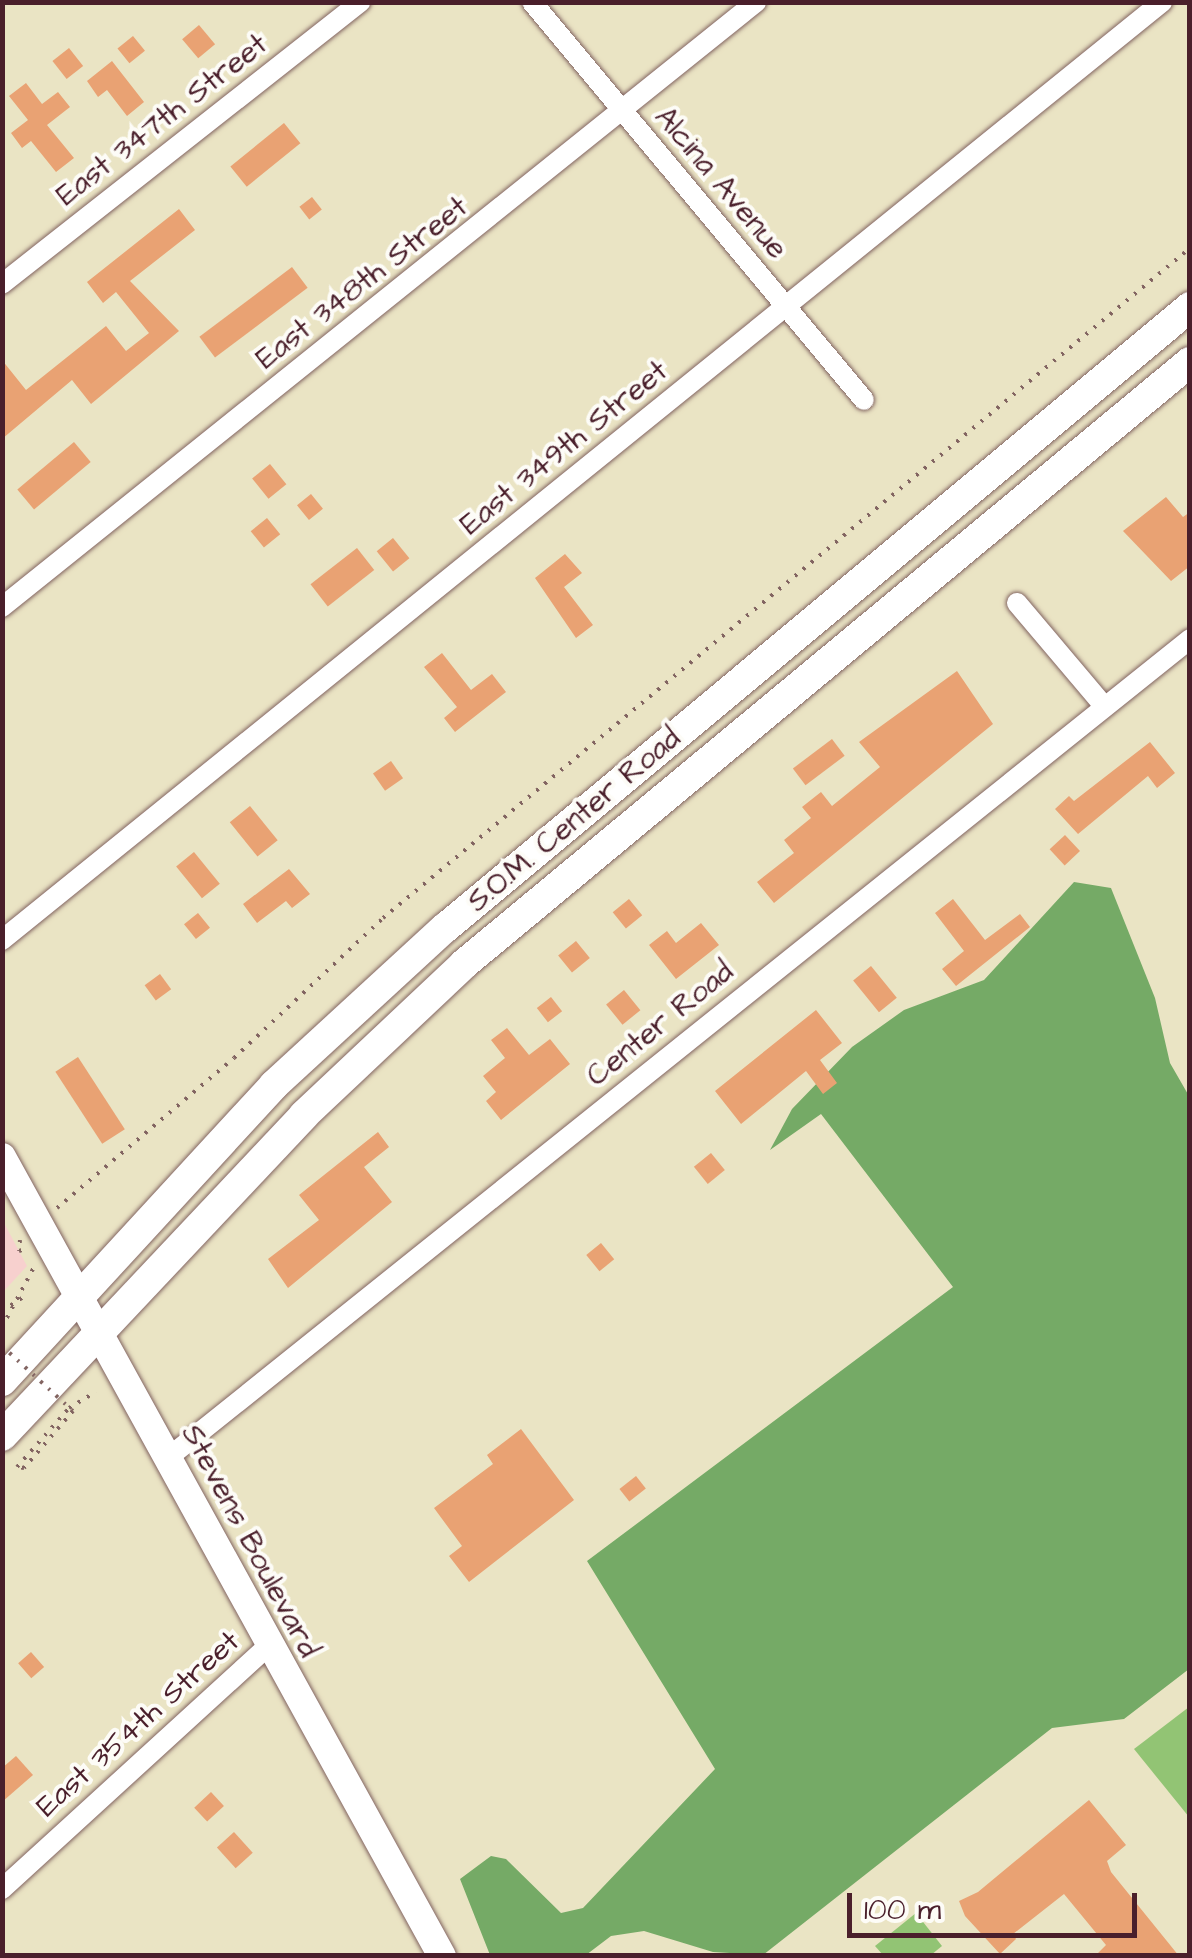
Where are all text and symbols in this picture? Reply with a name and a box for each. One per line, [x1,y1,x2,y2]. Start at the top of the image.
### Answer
street label: East 347th Street [49,26,275,214]
street label: Alcina Avenue [647,100,795,266]
street label: East 348th Street [249,189,475,377]
street label: East 349th Street [453,353,675,543]
street label: S.O.M. Center Road [460,720,688,920]
street label: Center Road [579,954,741,1094]
street label: Stevens Boulevard [173,1418,327,1664]
street label: East 354th Street [29,1623,247,1825]
scale bar [852,1873,1142,1935]
text: 100 m [864,1889,941,1931]

